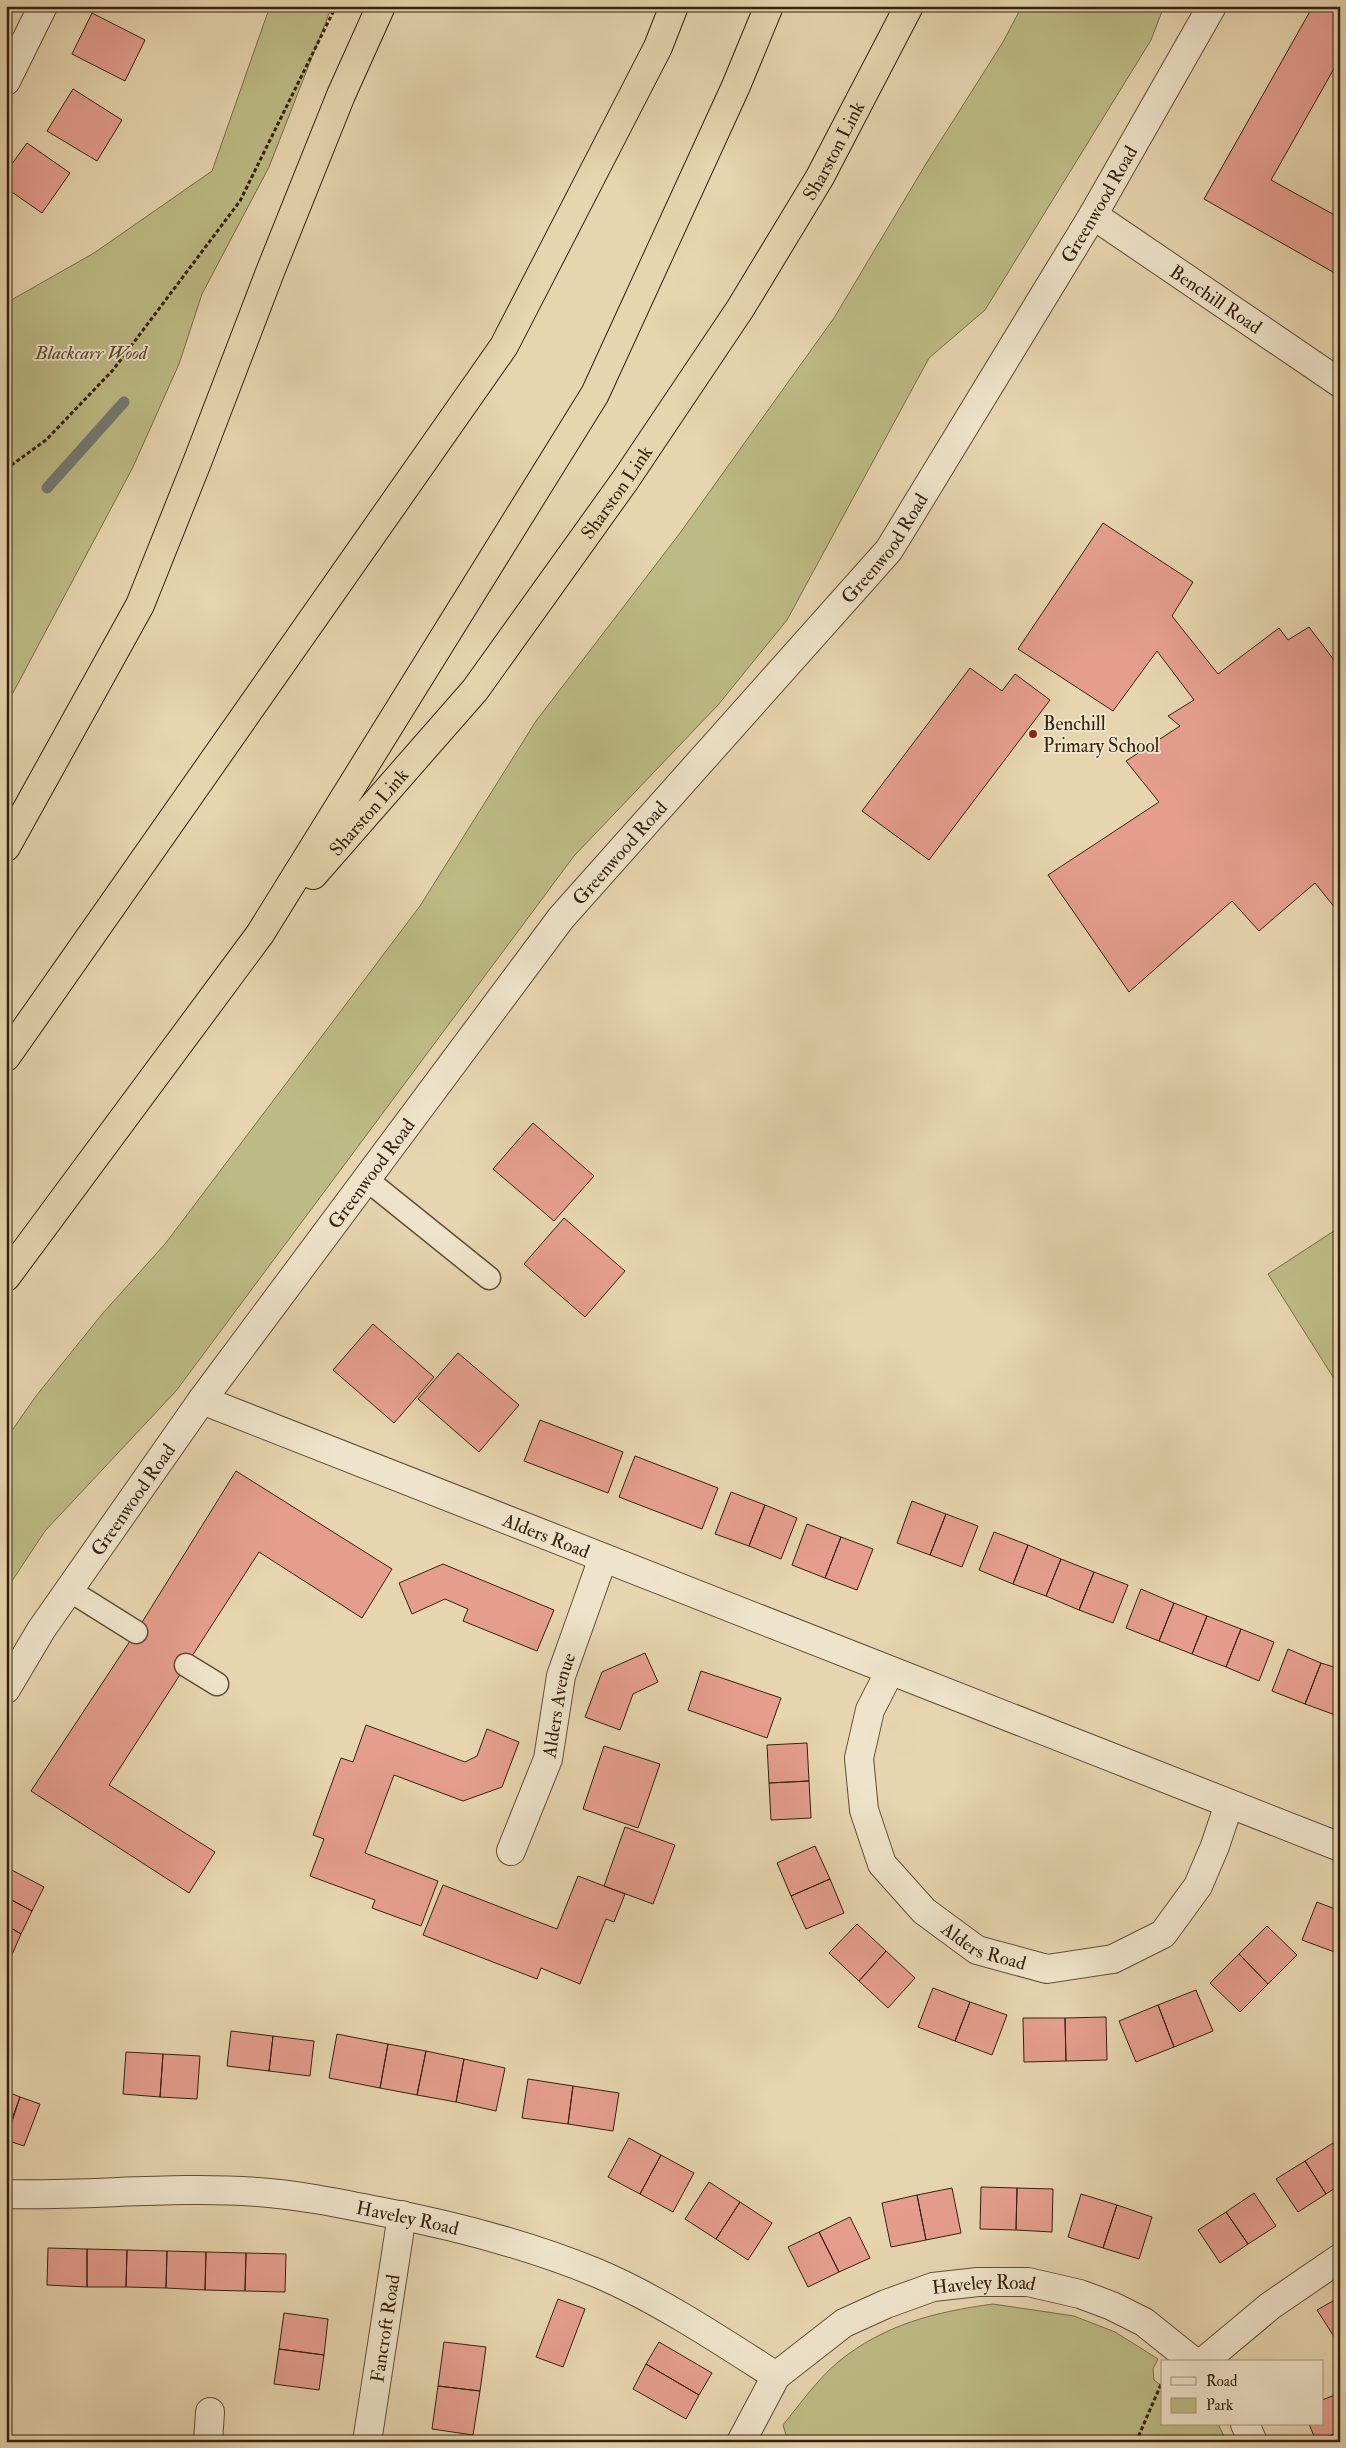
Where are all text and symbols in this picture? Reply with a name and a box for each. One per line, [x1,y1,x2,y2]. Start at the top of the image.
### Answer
street label: Sharston Link [798,97,870,205]
street label: Greenwood Road [1056,141,1143,267]
street label: Benchill Road [1165,260,1267,340]
park label: Blackcarr Wood [34,341,148,365]
street label: Sharston Link [576,441,658,544]
street label: Greenwood Road [836,489,934,609]
place label: Benchill Primary School [1043,712,1159,758]
marker: Benchill Primary School [1027,728,1039,740]
street label: Sharston Link [324,764,414,861]
street label: Greenwood Road [567,796,673,910]
street label: Greenwood Road [323,1114,421,1234]
street label: Greenwood Road [86,1439,181,1561]
street label: Alders Road [498,1508,594,1564]
street label: Alders Avenue [537,1649,581,1761]
street label: Alders Road [936,1916,1029,1976]
street label: Haveley Road [354,2196,462,2241]
street label: Haveley Road [931,2271,1039,2300]
street label: Fancroft Road [365,2272,406,2384]
legend [1161,2360,1324,2426]
text: Road [1206,2372,1238,2391]
text: Park [1206,2396,1233,2415]

